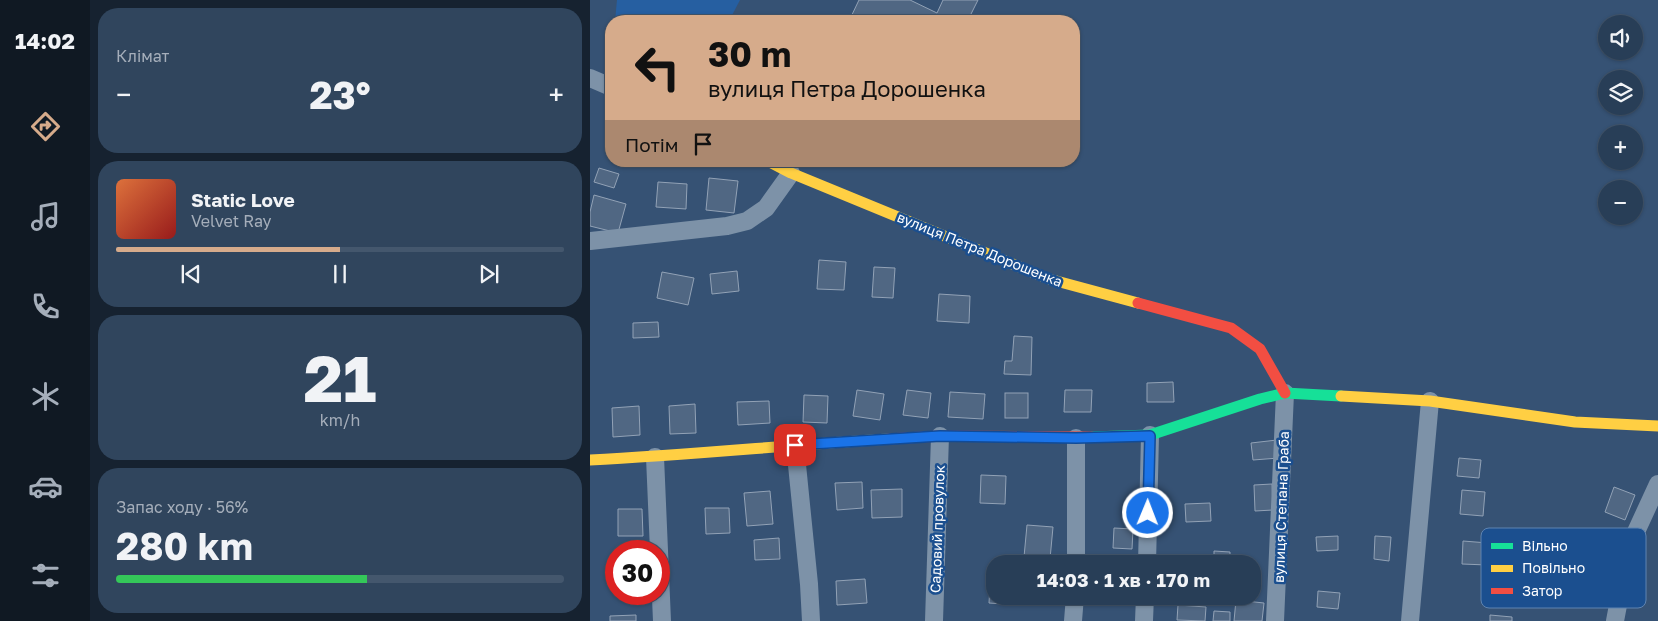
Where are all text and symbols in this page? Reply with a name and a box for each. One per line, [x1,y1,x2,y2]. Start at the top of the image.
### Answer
map controls [1598,15,1643,225]
button: sound [1598,15,1643,60]
text: 14:02 [15,27,75,54]
text: 30 m [708,33,791,75]
icon: left [625,35,690,100]
text: Клімат [116,46,169,66]
button: layers [1598,70,1643,115]
text: 23° [309,72,371,117]
text: вулиця Петра Дорошенка [708,75,986,102]
text: − [116,78,131,111]
text: + [549,78,564,111]
icon: directions [28,109,63,144]
button: + [1598,125,1643,170]
icon: arrive [689,130,717,158]
text: Потім [625,133,679,156]
button: − [1598,180,1643,225]
text: Static Love [191,188,295,211]
icon: music [28,199,63,234]
street label: вулиця Петра Дорошенка [895,208,1065,290]
text: Velvet Ray [191,211,272,231]
icon: previous [177,260,205,288]
icon: pause [326,260,354,288]
icon: next [475,260,503,288]
icon: phone [28,289,63,324]
text: 21 [303,338,377,416]
icon: climate [28,379,63,414]
text: km/h [320,410,360,430]
pin [774,424,816,466]
icon: arrive [781,431,809,459]
street label: вулиця Степана Граба [1270,431,1292,583]
street label: Садовий провулок [926,465,948,593]
icon: car [28,469,63,504]
position arrow [1121,486,1173,538]
text: Запас ходу · 56% [116,497,248,517]
text: 280 km [116,523,253,568]
legend [1481,528,1646,608]
text: Вільно [1522,537,1568,554]
speed limit sign: 30 [605,540,670,605]
icon: filters [28,558,63,593]
text: Повільно [1522,559,1585,576]
text: 14:03 · 1 хв · 170 m [1037,568,1210,591]
text: Затор [1522,582,1562,599]

